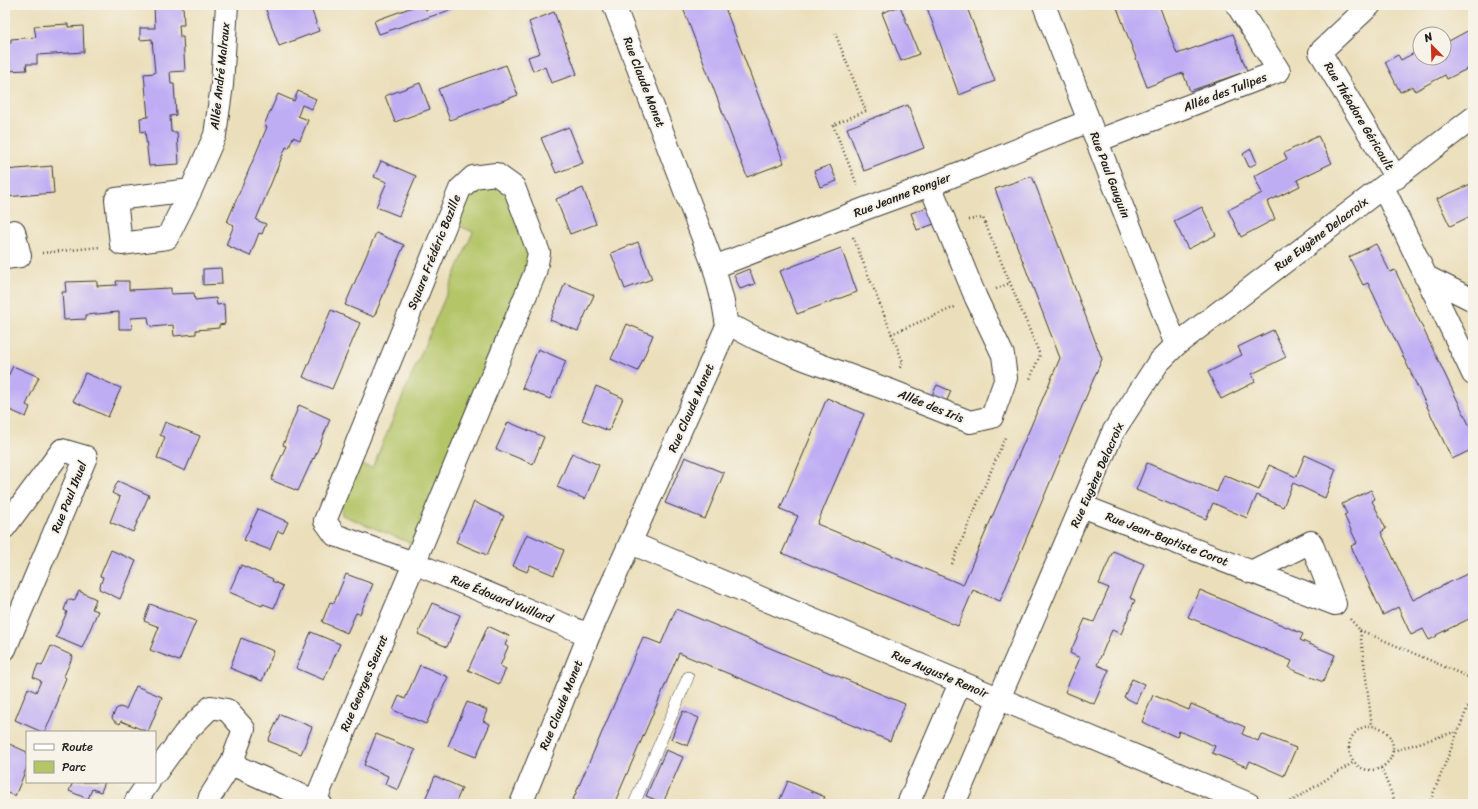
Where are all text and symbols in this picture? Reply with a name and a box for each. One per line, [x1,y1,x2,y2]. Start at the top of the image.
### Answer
street label: Allée André Malraux [203,20,237,132]
north arrow [1412,26,1452,66]
text: N [1420,27,1436,48]
street label: Rue Claude Monet [617,33,671,131]
street label: Rue Théodore Géricault [1318,57,1400,175]
street label: Allée des Tulipes [1179,66,1270,118]
street label: Rue Paul Gauguin [1083,128,1137,222]
street label: Rue Jeanne Rongier [850,166,955,224]
street label: Square Frédéric Bazille [401,191,467,313]
street label: Rue Eugène Delacroix [1269,191,1374,277]
street label: Rue Claude Monet [661,360,721,456]
street label: Allée des Iris [894,382,967,429]
street label: Rue Eugène Delacroix [1064,418,1130,531]
street label: Rue Paul Ihuel [45,457,94,536]
street label: Rue Jean-Baptiste Corot [1102,505,1232,573]
street label: Rue Édouard Vuillard [448,568,558,630]
street label: Rue Georges Seurat [334,631,394,735]
street label: Rue Auguste Renoir [888,644,993,705]
street label: Rue Claude Monet [533,657,589,753]
legend [26,731,156,783]
text: Route [62,736,93,758]
text: Parc [62,756,86,778]

